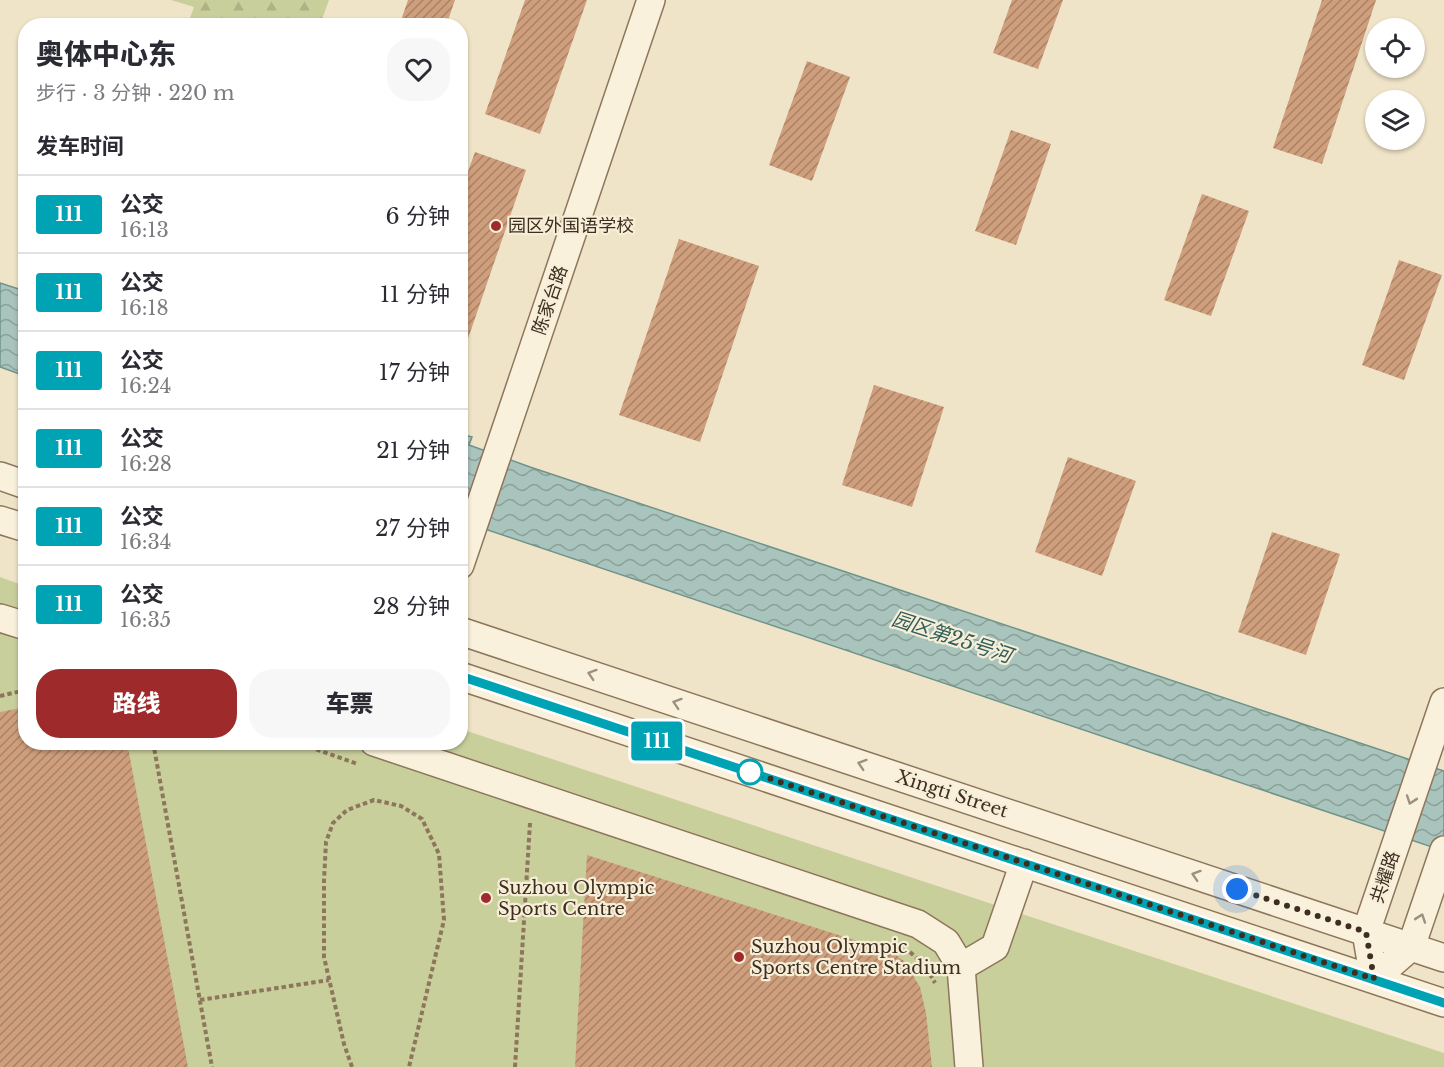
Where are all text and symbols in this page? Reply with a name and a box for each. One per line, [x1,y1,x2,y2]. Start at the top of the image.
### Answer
map controls [1365,18,1425,150]
button: locate [1365,18,1425,78]
text: 奥体中心东 [36,37,176,72]
button: heart [387,38,450,101]
text: 步行 · 3 分钟 · 220 m [36,81,235,105]
button: layers [1365,90,1425,150]
text: 发车时间 [36,133,124,160]
text: 公交 [120,191,164,218]
text: 111 [55,201,83,227]
text: 6 分钟 [386,203,450,230]
place label: 园区外国语学校 [508,215,634,237]
text: 16:13 [120,218,169,242]
marker: 园区外国语学校 [489,219,503,233]
street label: 陈家台路 [528,262,572,338]
text: 公交 [120,269,164,296]
text: 111 [55,279,83,305]
text: 11 分钟 [380,281,450,308]
text: 16:18 [120,296,169,320]
text: 公交 [120,347,164,374]
text: 111 [55,357,83,383]
text: 17 分钟 [379,359,450,386]
text: 16:24 [120,374,172,398]
text: 公交 [120,425,164,452]
text: 111 [55,435,83,461]
text: 21 分钟 [376,437,450,464]
text: 16:28 [120,452,172,476]
text: 公交 [120,503,164,530]
text: 111 [55,513,83,539]
text: 27 分钟 [375,515,450,542]
text: 16:34 [120,530,172,554]
text: 公交 [120,581,164,608]
text: 111 [55,591,83,617]
text: 28 分钟 [373,593,450,620]
water label: 园区第25号河 [889,606,1019,669]
text: 16:35 [120,608,171,632]
button: 路线 [36,669,237,738]
button: 车票 [249,669,450,738]
one-way arrow [587,669,598,681]
one-way arrow [672,697,683,710]
line badge: 111 [622,722,692,760]
text: 111 [643,728,671,754]
unlabelled marker [737,759,763,785]
one-way arrow [857,759,868,772]
street label: Xingti Street [893,766,1011,822]
one-way arrow [1406,794,1418,805]
street label: 共耀路 [1366,848,1404,906]
one-way arrow [1191,870,1202,883]
your location [1222,874,1252,904]
place label: Suzhou Olympic Sports Centre [498,877,655,920]
marker: Suzhou Olympic Sports Centre [479,891,493,905]
one-way arrow [1414,913,1426,924]
place label: Suzhou Olympic Sports Centre Stadium [751,936,961,979]
marker: Suzhou Olympic Sports Centre Stadium [732,950,746,964]

